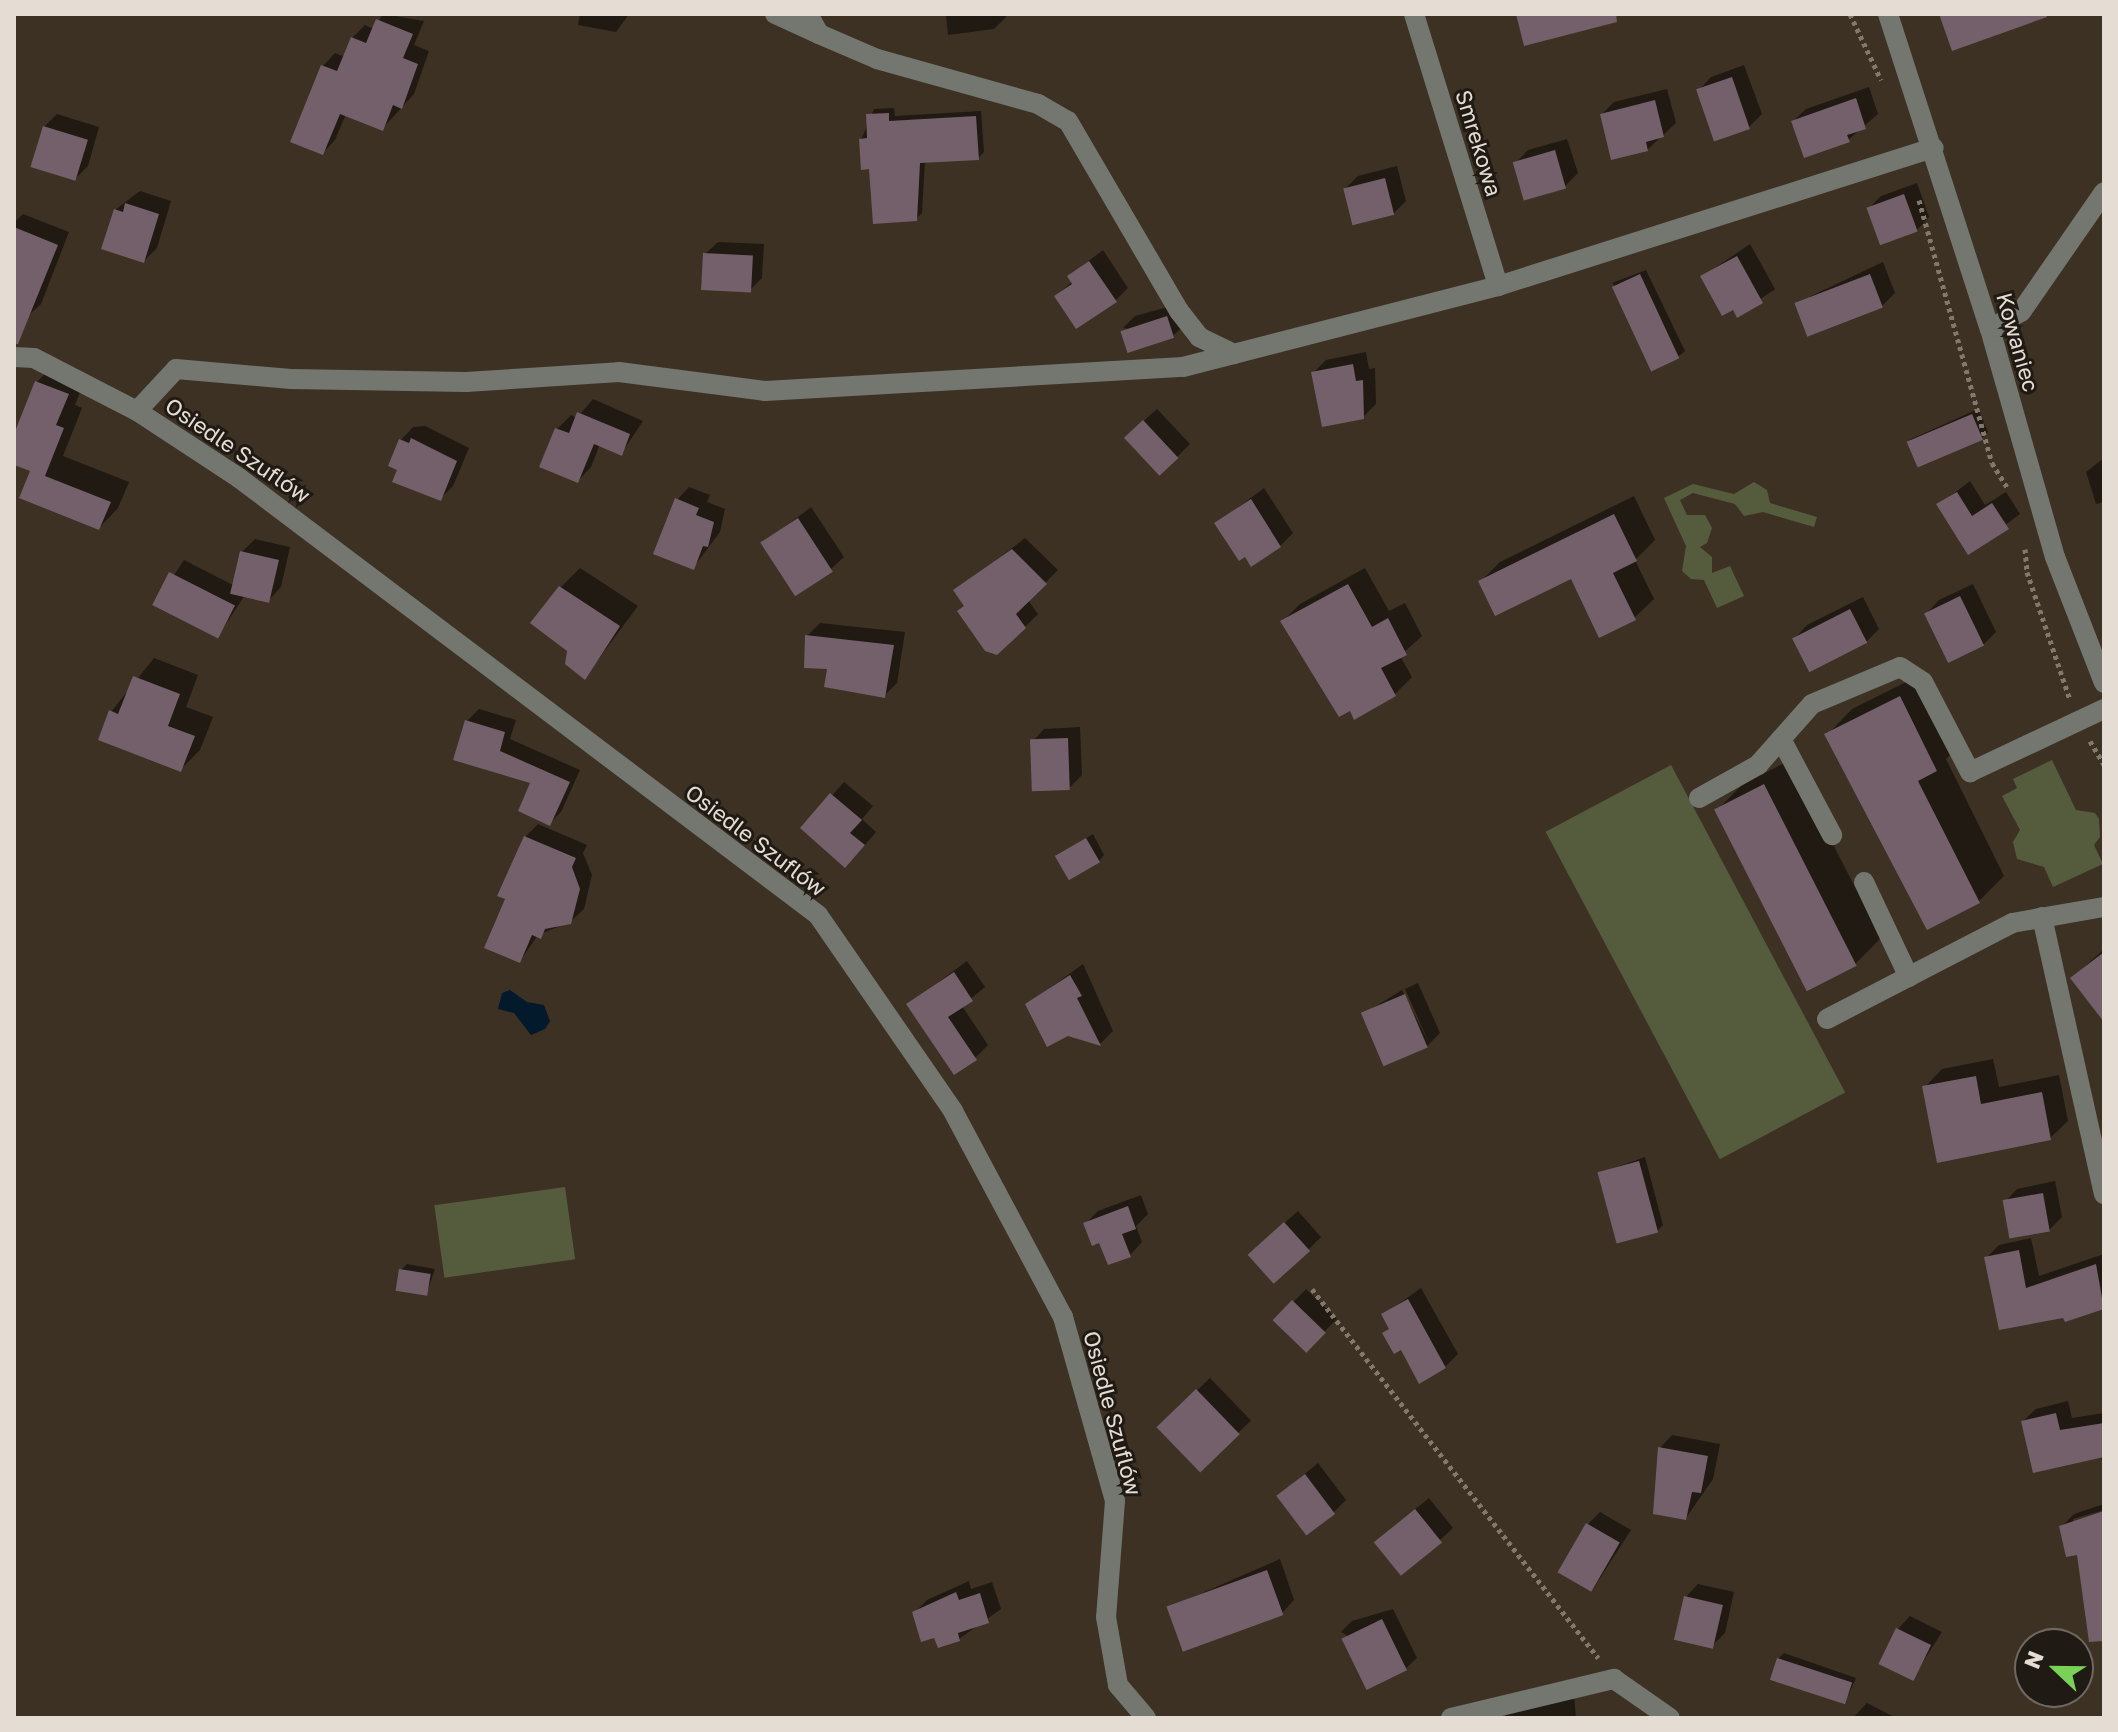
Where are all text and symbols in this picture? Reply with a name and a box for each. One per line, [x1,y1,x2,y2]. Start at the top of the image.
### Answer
street label: Smrekowa [1450,87,1508,199]
street label: Kowaniec [1991,289,2045,395]
street label: Osiedle Szuflów [160,392,316,508]
street label: Osiedle Szuflów [680,779,832,901]
street label: Osiedle Szuflów [1078,1328,1148,1498]
north arrow [2014,1628,2094,1708]
text: N [2017,1647,2049,1672]

